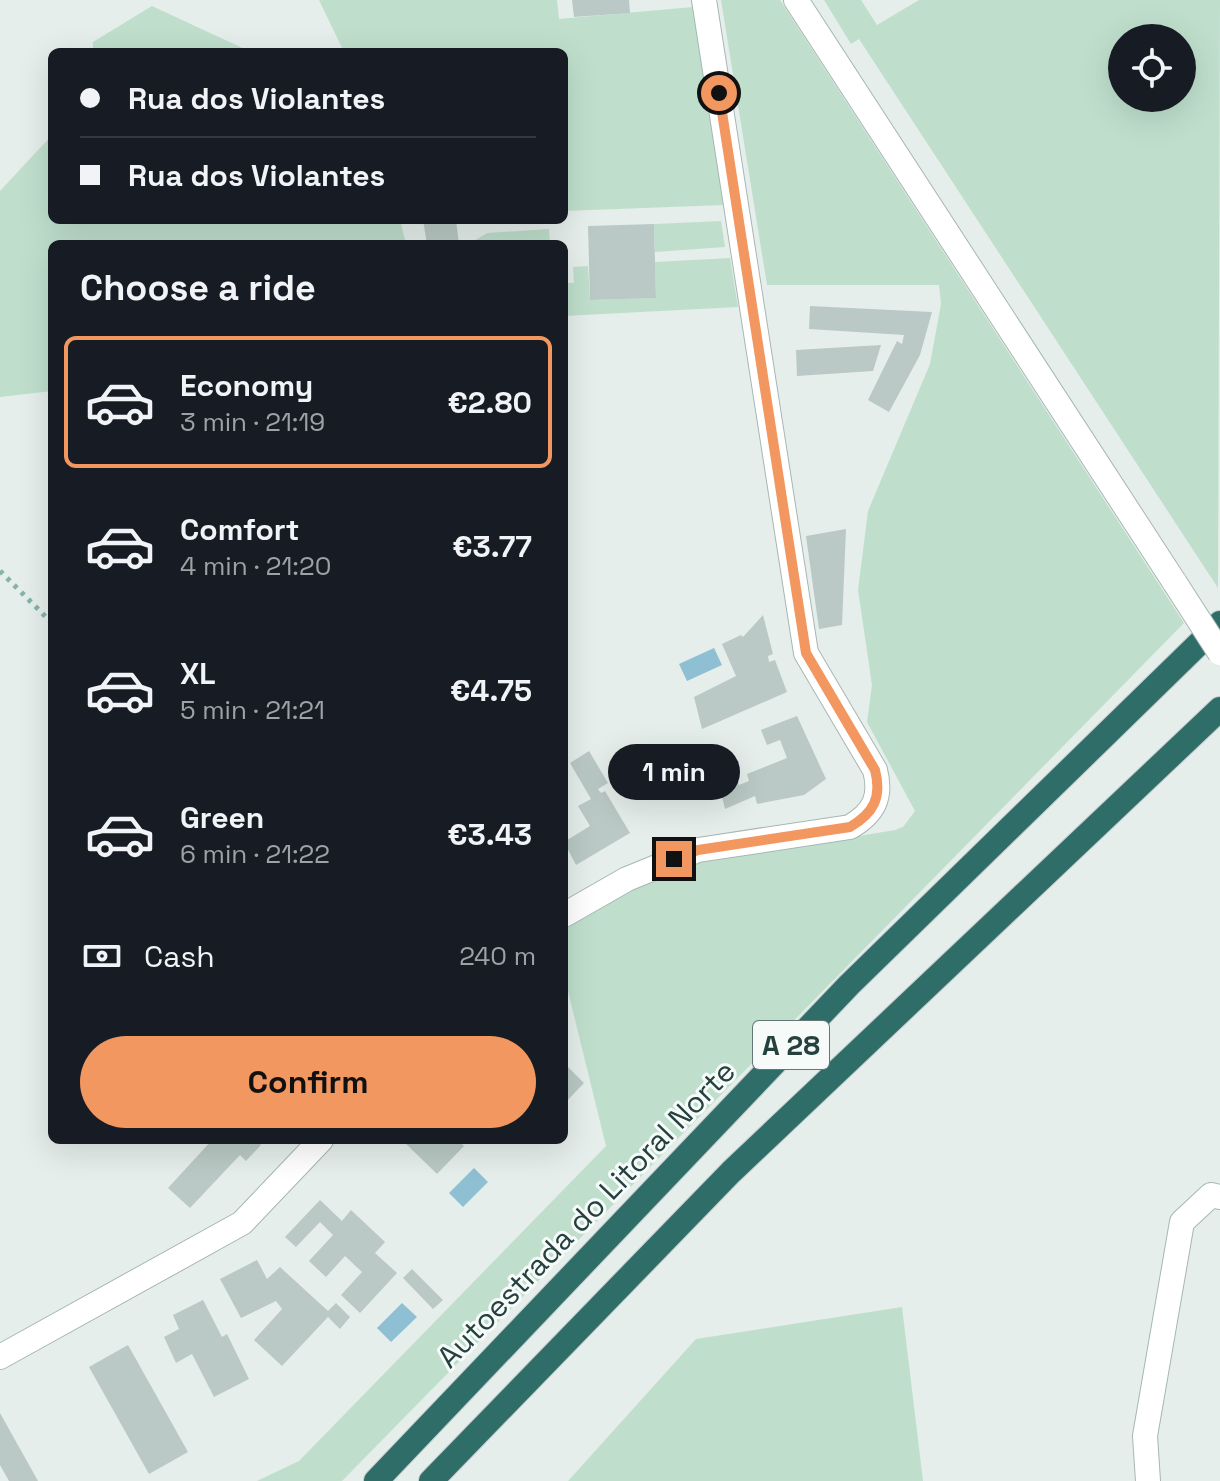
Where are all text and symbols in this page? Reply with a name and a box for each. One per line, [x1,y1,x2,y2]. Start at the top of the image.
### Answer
map controls [1108,24,1196,112]
button: locate [1108,24,1196,112]
route start [701,75,737,111]
text: Rua dos Violantes [128,79,385,118]
text: Rua dos Violantes [128,156,385,195]
text: Choose a ride [80,265,316,311]
icon: car [84,366,156,438]
text: Economy [180,366,313,405]
text: €2.80 [447,383,532,422]
text: 3 min · 21:19 [180,405,325,439]
icon: car [84,510,156,582]
text: Comfort [180,510,299,549]
text: €3.77 [452,527,532,566]
text: 4 min · 21:20 [180,549,331,583]
icon: car [84,654,156,726]
text: XL [180,654,216,693]
text: €4.75 [450,671,532,710]
text: 5 min · 21:21 [180,693,325,727]
callout: 1 min [608,743,740,799]
text: 1 min [642,755,706,789]
icon: car [84,798,156,870]
text: Green [180,798,264,837]
text: €3.43 [447,815,532,854]
text: 6 min · 21:22 [180,837,330,871]
route end [656,841,692,877]
icon: cash [80,934,124,978]
text: Cash [144,937,215,976]
text: 240 m [459,939,536,973]
road number: A 28 [753,1021,829,1069]
button: Confirm [80,1036,536,1128]
street label: Autoestrada do Litoral Norte [429,1052,743,1376]

